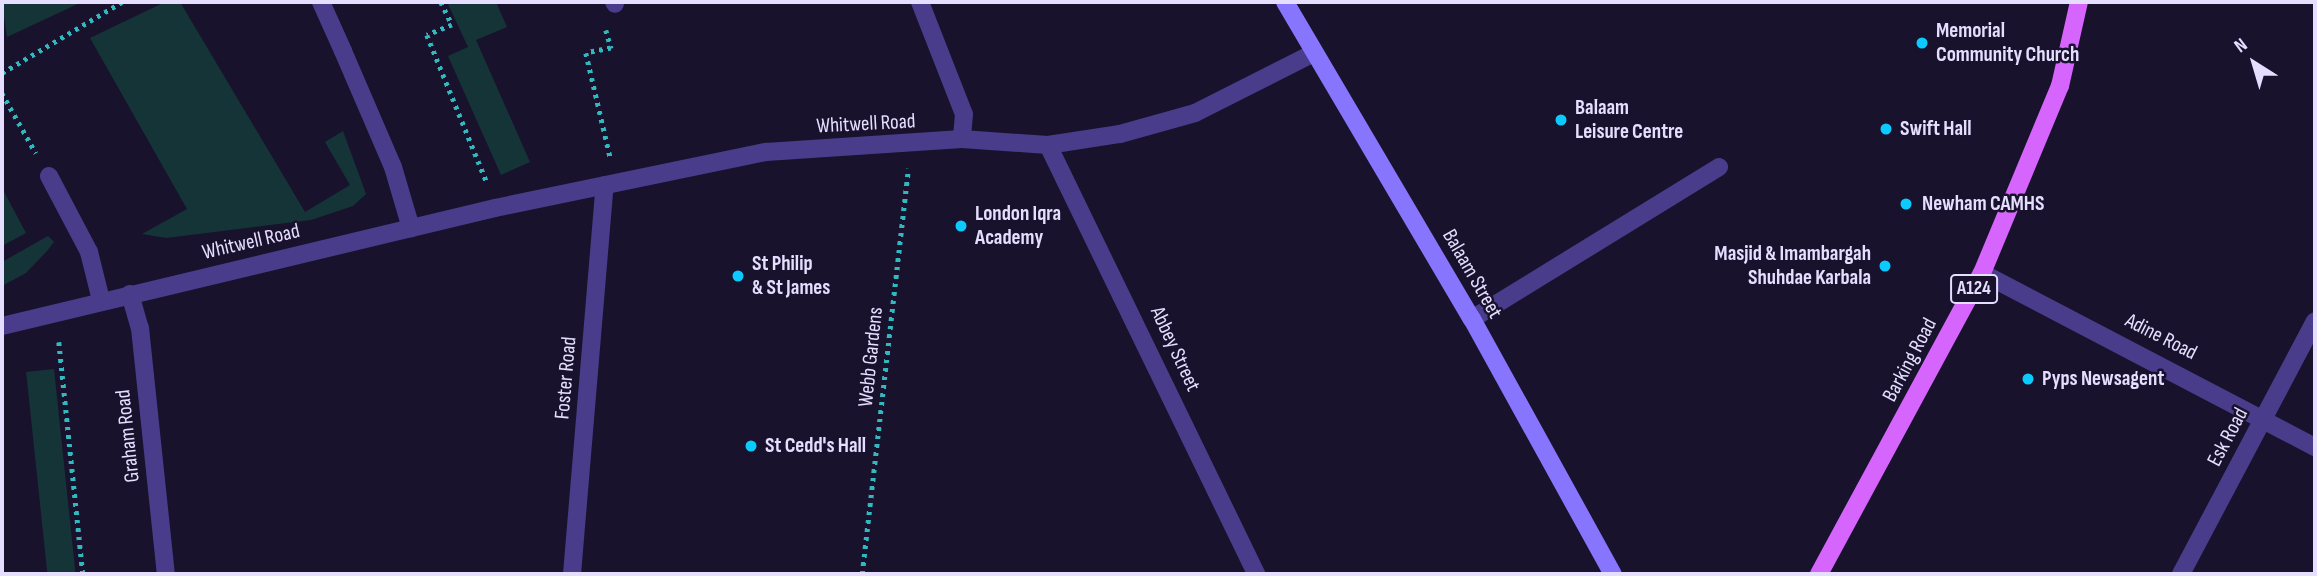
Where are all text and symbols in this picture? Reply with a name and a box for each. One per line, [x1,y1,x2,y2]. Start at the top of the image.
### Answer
place label: Memorial Community Church [1936,18,2079,68]
north arrow [2219,28,2289,98]
text: N [2230,34,2252,58]
marker: Memorial Community Church [1914,35,1930,51]
place label: Balaam Leisure Centre [1575,95,1683,145]
street label: Whitwell Road [816,109,916,139]
marker: Balaam Leisure Centre [1553,112,1569,128]
place label: Swift Hall [1900,116,1972,142]
marker: Swift Hall [1878,121,1894,137]
place label: Newham CAMHS [1922,191,2045,217]
marker: Newham CAMHS [1896,194,1916,214]
place label: London Iqra Academy [975,201,1061,251]
marker: London Iqra Academy [953,218,969,234]
street label: Whitwell Road [200,219,302,265]
street label: Balaam Street [1436,225,1508,323]
place label: Masjid & Imambargah Shuhdae Karbala [1714,241,1871,291]
place label: St Philip & St James [752,251,830,301]
marker: Masjid & Imambargah Shuhdae Karbala [1877,258,1893,274]
marker: St Philip & St James [730,268,746,284]
road number: A124 [1950,274,1998,304]
street label: Abbey Street [1144,303,1206,395]
street label: Webb Gardens [853,306,889,408]
street label: Adine Road [2121,308,2201,366]
street label: Barking Road [1877,314,1943,406]
street label: Foster Road [550,336,582,420]
place label: Pyps Newsagent [2042,366,2164,392]
marker: Pyps Newsagent [2020,371,2036,387]
street label: Graham Road [111,388,145,484]
street label: Esk Road [2202,403,2254,471]
place label: St Cedd's Hall [765,433,866,459]
marker: St Cedd's Hall [743,438,759,454]

